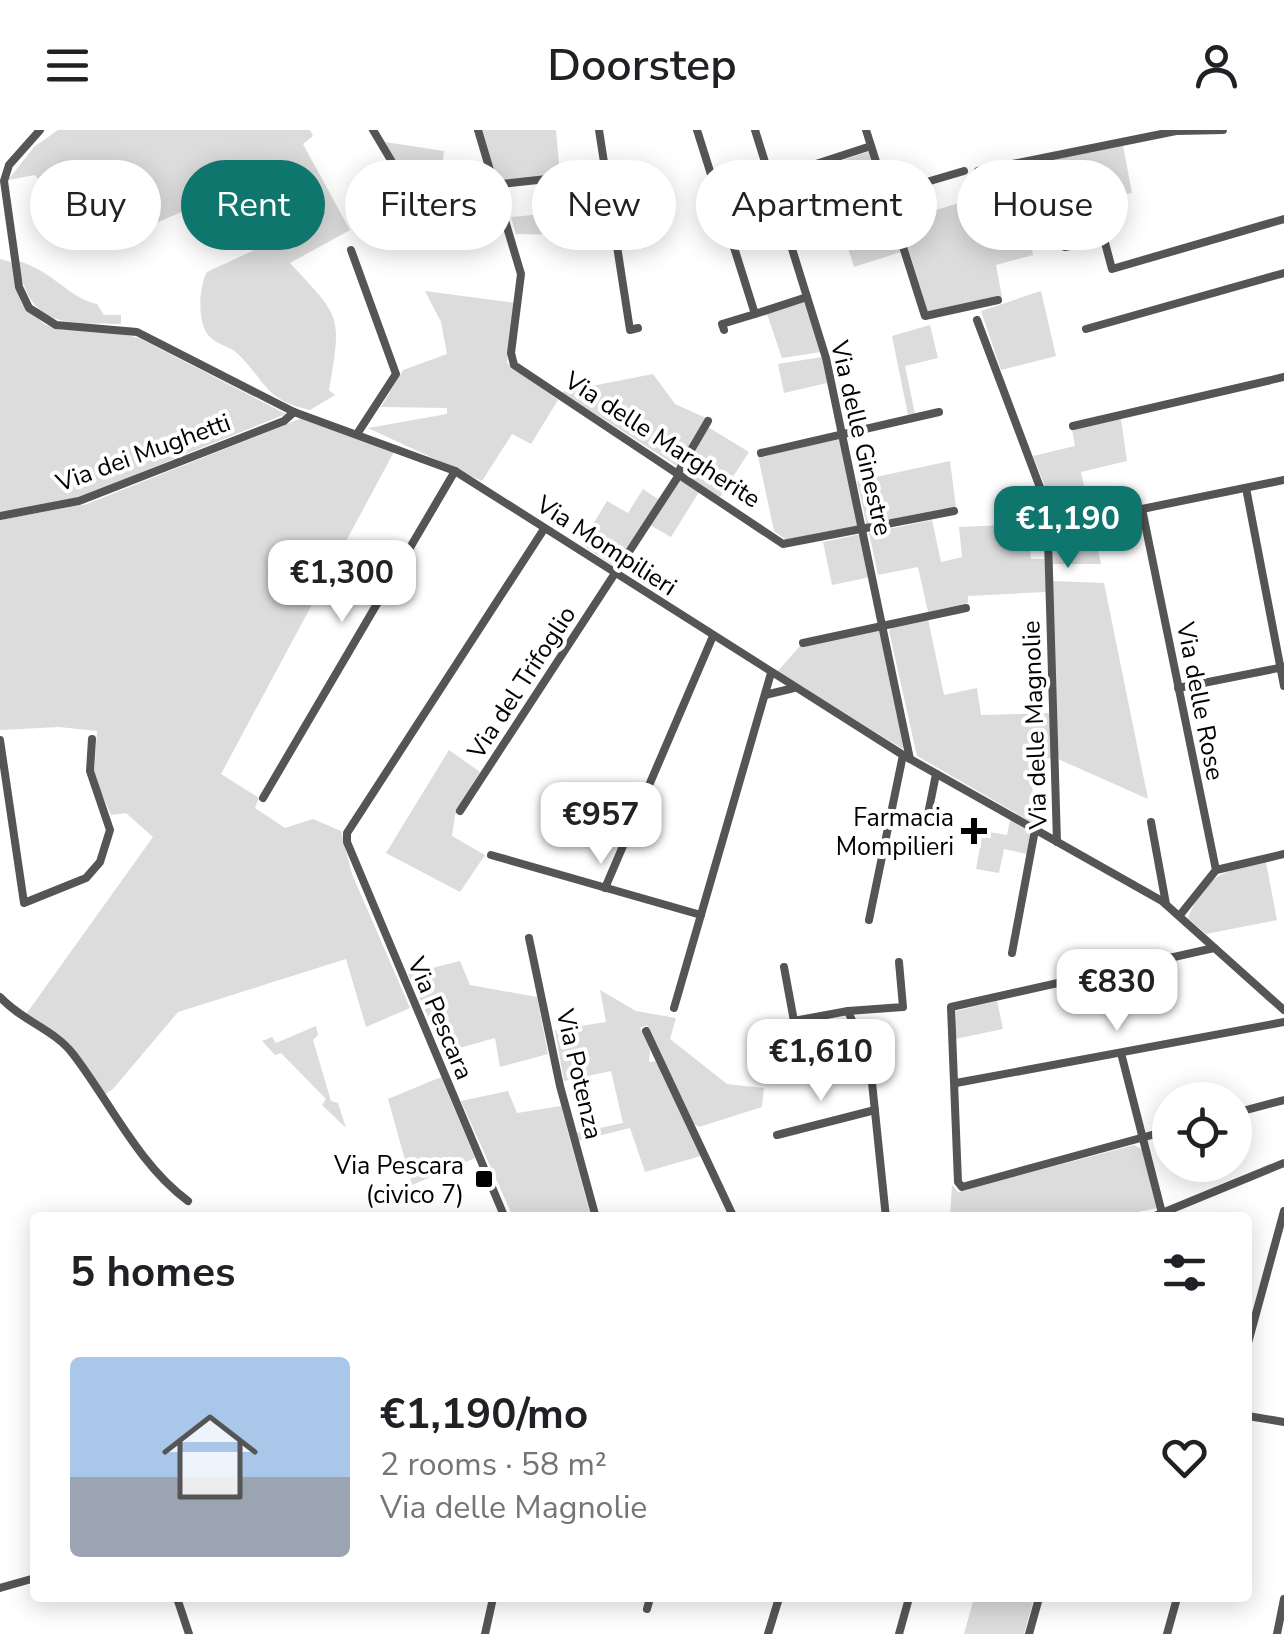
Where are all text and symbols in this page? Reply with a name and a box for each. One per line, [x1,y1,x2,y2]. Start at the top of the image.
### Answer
text: Doorstep [547,35,737,96]
icon: menu [40,38,95,93]
icon: person [1189,38,1244,93]
chip: Buy [30,160,161,250]
chip: Rent [181,160,325,250]
chip: Filters [345,160,512,250]
chip: New [532,160,676,250]
chip: Apartment [696,160,937,250]
chip: House [957,160,1128,250]
street label: Via delle Ginestre [822,336,900,539]
street label: Via delle Margherite [557,363,767,516]
street label: Via dei Mughetti [50,406,235,501]
pin: €1,190 [987,486,1149,571]
street label: Via Mompilieri [529,487,683,604]
text: €1,190 [1016,497,1120,540]
pin: €1,300 [261,540,423,625]
text: €1,300 [290,551,394,594]
street label: Via del Trifoglio [459,600,584,766]
street label: Via delle Rose [1168,618,1232,783]
street label: Via delle Magnolie [1014,620,1056,831]
pin: €957 [542,782,660,867]
text: €957 [563,793,639,836]
place label: Farmacia Mompilieri [836,801,954,864]
marker: Farmacia Mompilieri [963,820,985,842]
pin: €830 [1058,949,1176,1034]
street label: Via Pescara [399,951,481,1085]
text: €830 [1079,960,1155,1003]
street label: Via Potenza [547,1005,611,1143]
pin: €1,610 [740,1019,902,1104]
text: €1,610 [769,1030,873,1073]
map controls [1152,1082,1252,1182]
button: locate [1152,1082,1252,1182]
place label: Via Pescara (civico 7) [333,1149,464,1212]
marker: Via Pescara (civico 7) [473,1168,495,1190]
text: 5 homes [70,1244,235,1301]
icon: filters [1157,1245,1212,1300]
text: €1,190/mo [380,1386,588,1443]
icon: home [150,1397,270,1517]
icon: heart [1157,1430,1212,1485]
text: 2 rooms · 58 m² [380,1443,607,1486]
text: Via delle Magnolie [380,1486,647,1529]

